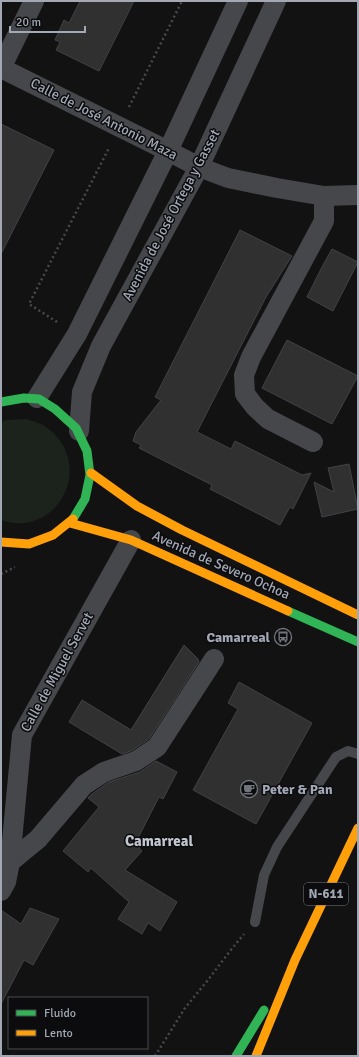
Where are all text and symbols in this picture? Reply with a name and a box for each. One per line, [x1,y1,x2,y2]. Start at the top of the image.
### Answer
scale bar [10,8,85,34]
text: 20 m [16,15,41,30]
street label: Calle de José Antonio Maza [28,75,180,163]
street label: Avenida de José Ortega y Gasset [118,126,224,304]
street label: Avenida de Severo Ochoa [150,527,292,603]
street label: Calle de Miguel Servet [17,609,97,735]
bus stop icon: Camarreal [273,627,293,647]
place label: Camarreal [206,629,271,646]
cafe icon: Peter & Pan [239,779,259,799]
place label: Peter & Pan [262,781,333,798]
district label: Camarreal [125,832,193,850]
road number: N-611 [304,883,348,905]
legend [8,997,148,1049]
text: Fluido [44,1006,76,1021]
text: Lento [44,1026,73,1041]

